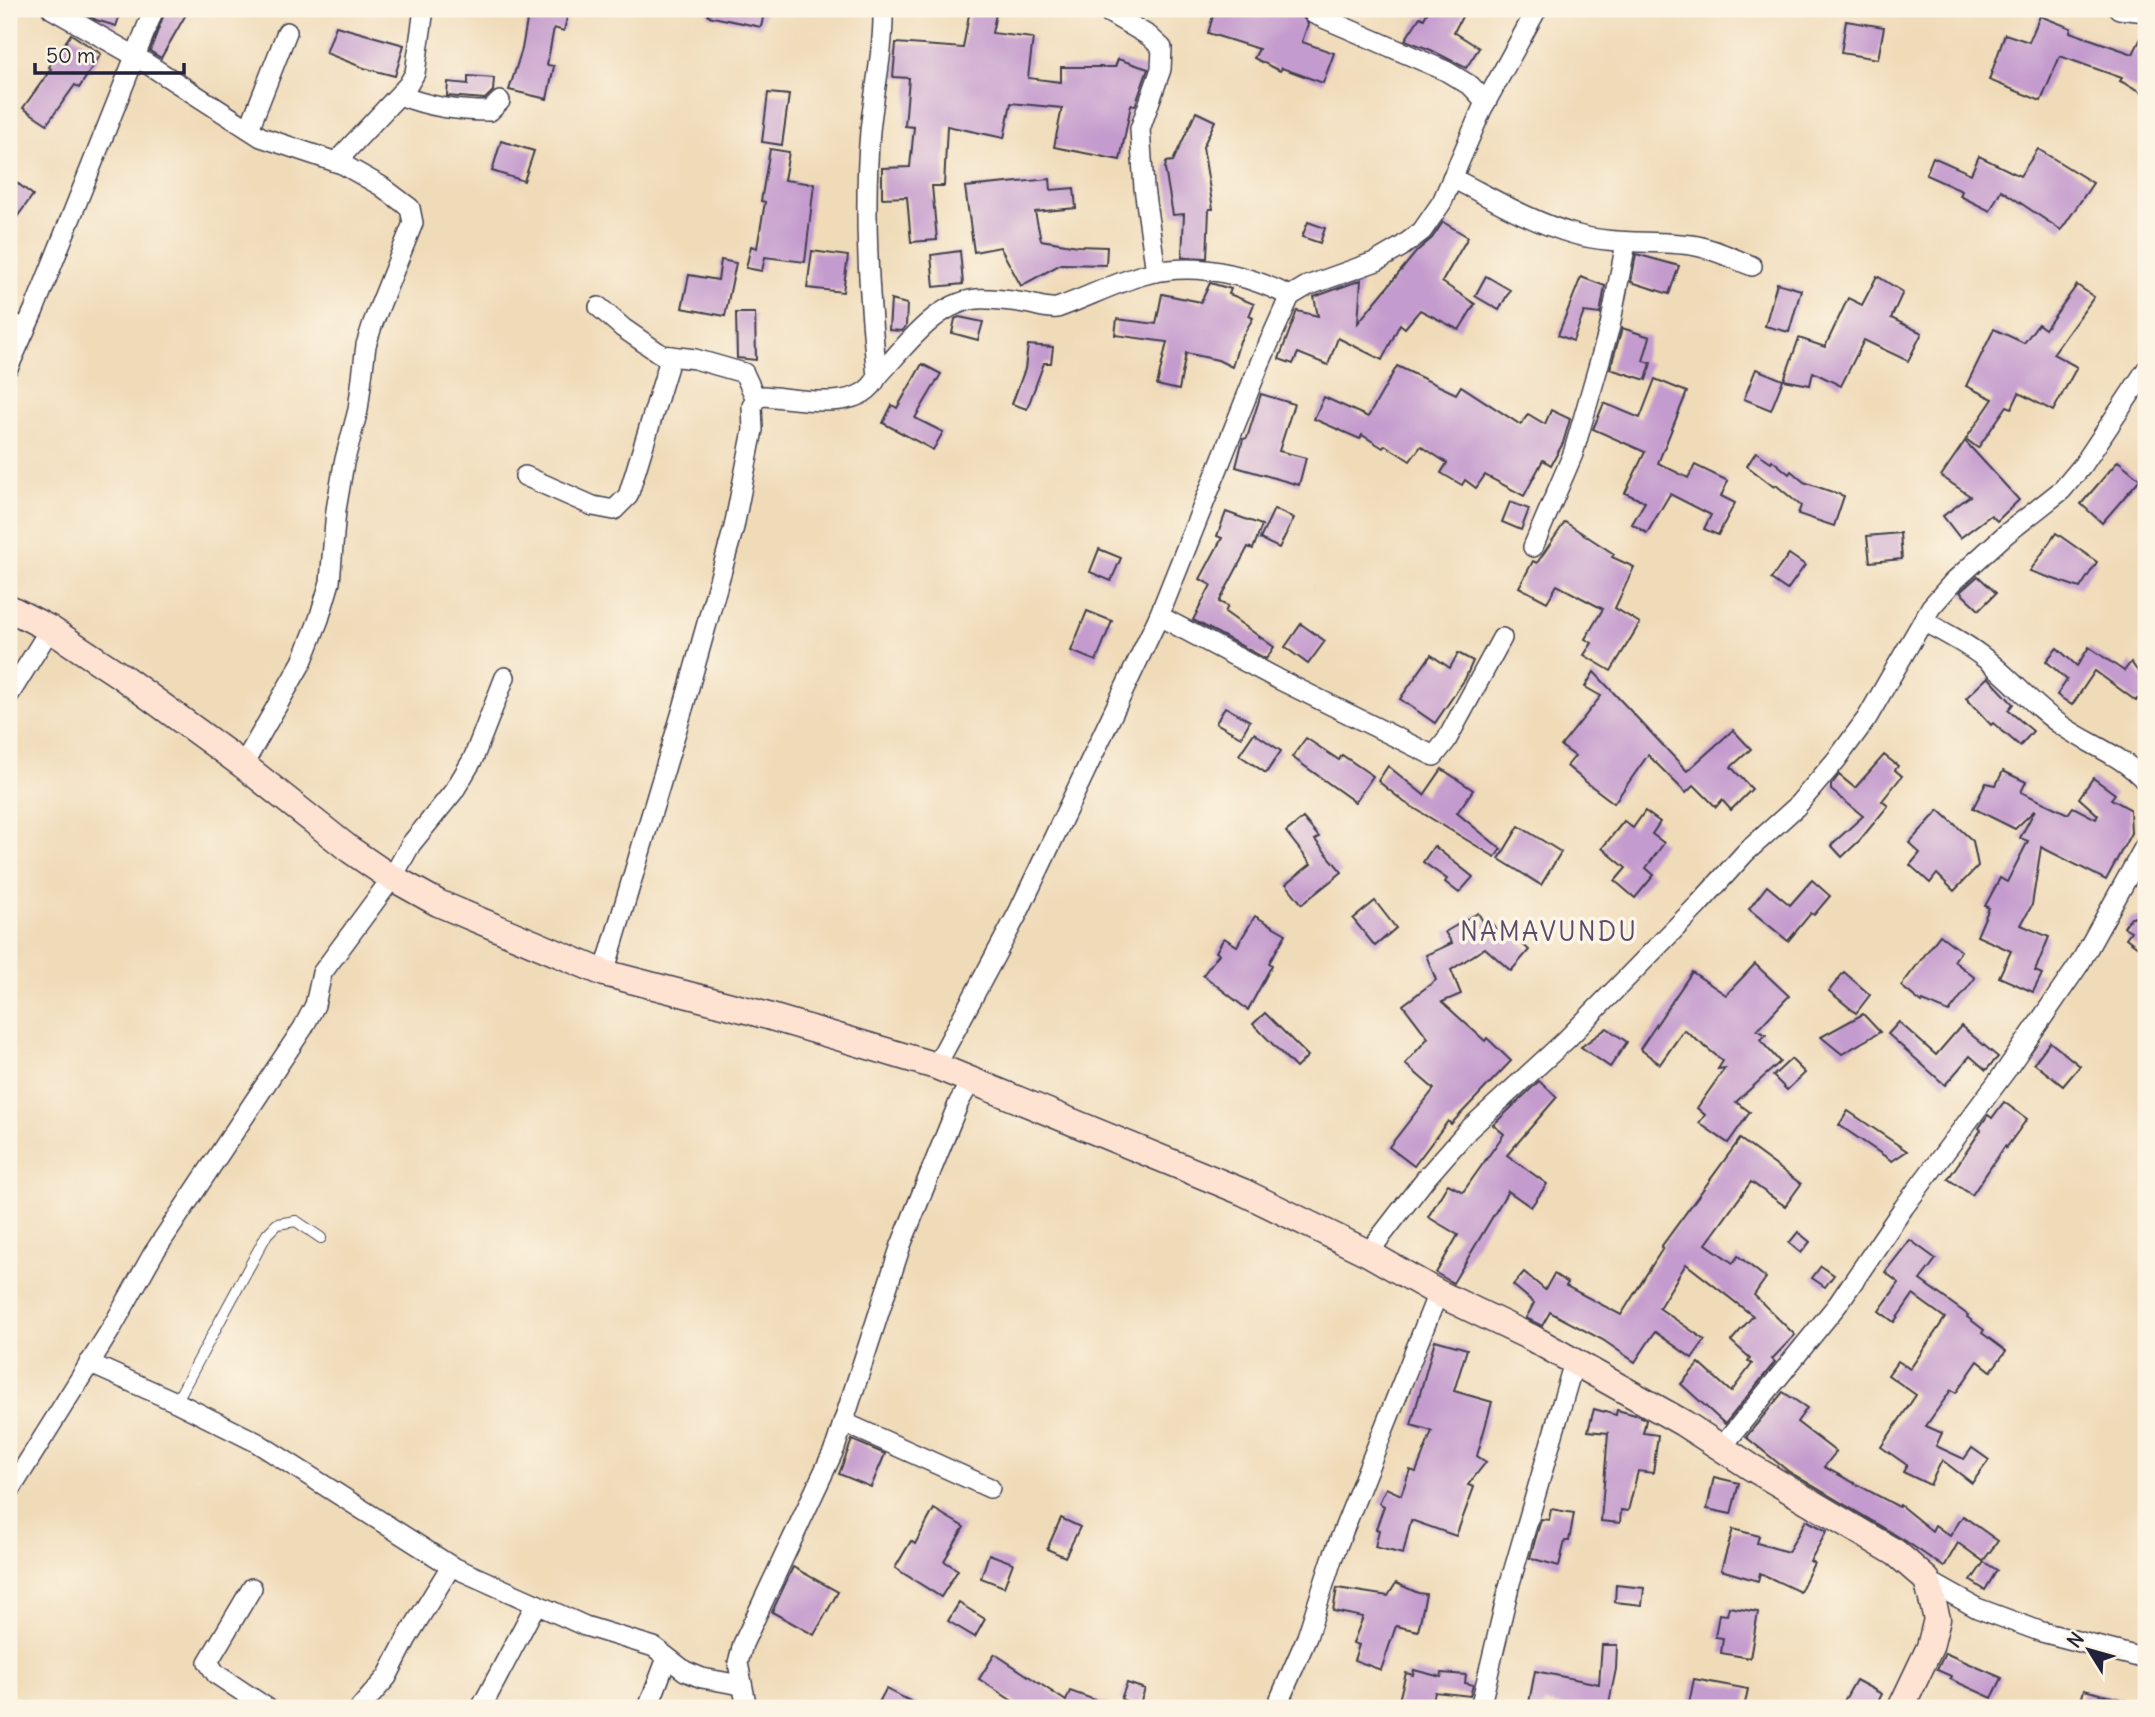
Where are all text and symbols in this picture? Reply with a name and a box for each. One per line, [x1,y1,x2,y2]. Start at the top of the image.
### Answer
scale bar [35,32,184,76]
text: 50 m [46,42,95,69]
district label: NAMAVUNDU [1460,915,1638,948]
north arrow [2054,1616,2124,1686]
text: N [2062,1627,2089,1652]

